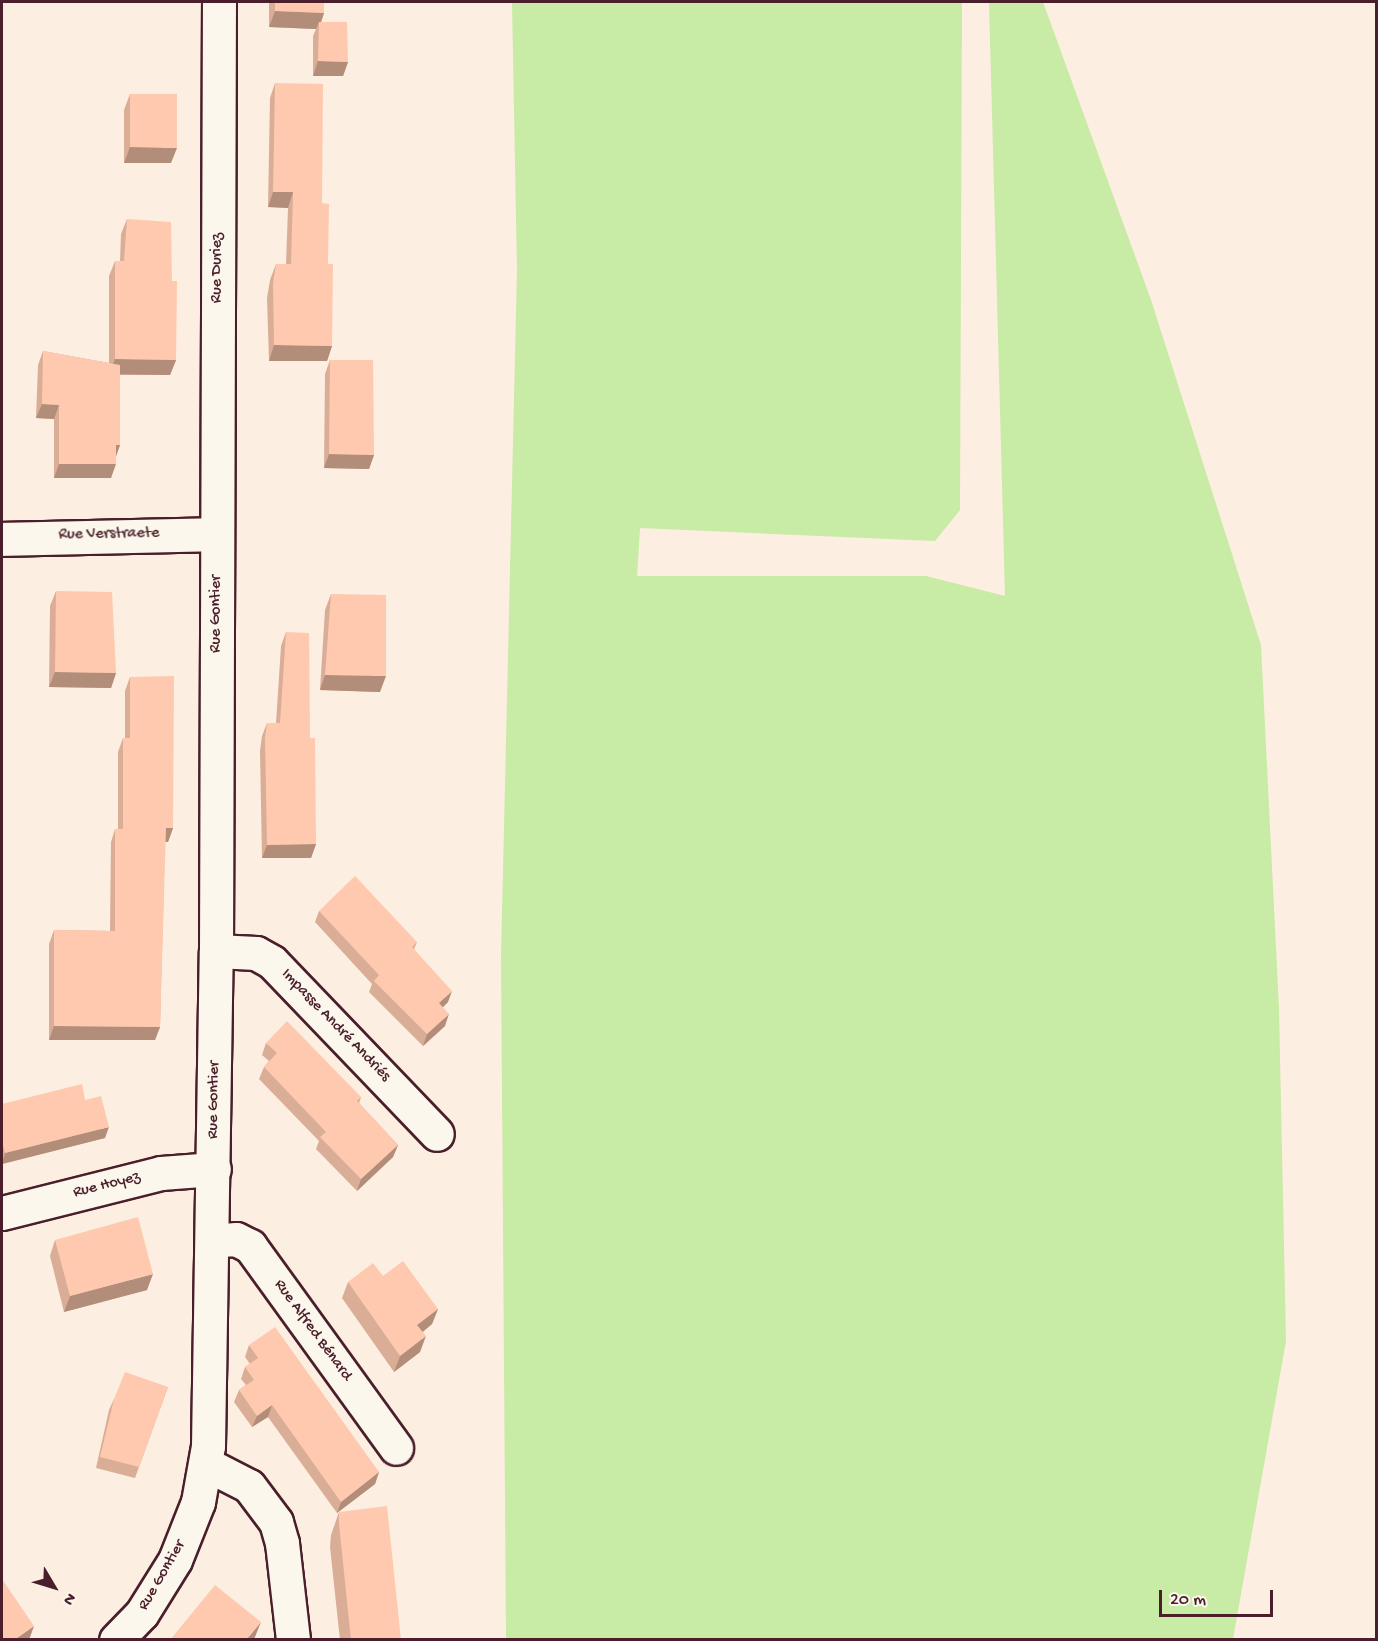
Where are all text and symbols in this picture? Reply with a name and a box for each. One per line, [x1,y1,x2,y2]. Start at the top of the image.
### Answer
street label: Rue Duriez [208,233,228,303]
street label: Rue Verstraete [58,525,160,545]
street label: Rue Gontier [207,575,227,653]
street label: Impasse André Andriés [276,966,394,1086]
street label: Rue Gontier [205,1061,225,1139]
street label: Rue Hoyez [71,1168,143,1204]
street label: Rue Alfred Bénard [269,1276,355,1386]
street label: Rue Gontier [135,1537,191,1615]
north arrow [24,1557,84,1617]
scale bar [1162,1578,1276,1616]
text: N [58,1588,79,1608]
text: 20 m [1170,1590,1206,1611]

